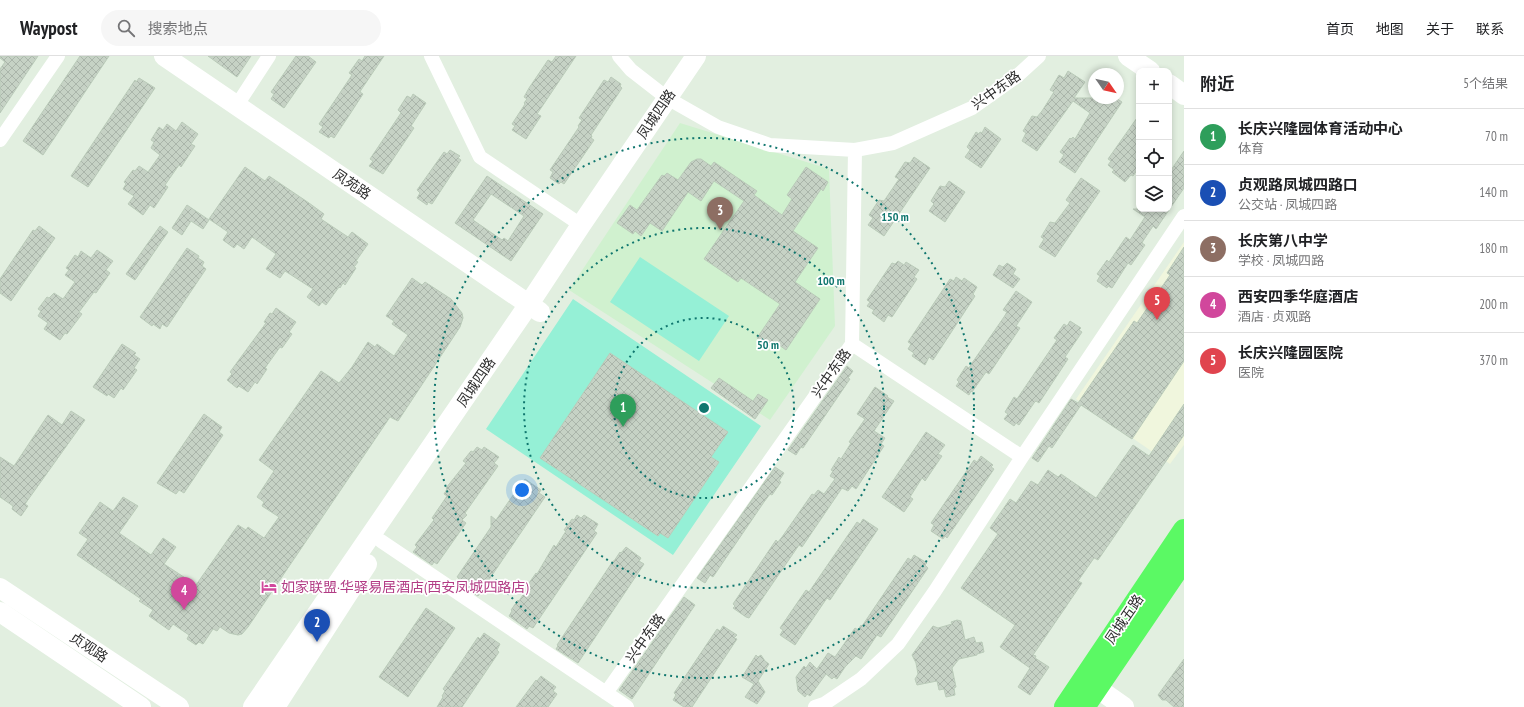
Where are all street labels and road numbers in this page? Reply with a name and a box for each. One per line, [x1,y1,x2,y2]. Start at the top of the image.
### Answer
street label: 兴中东路 [968,67,1024,113]
street label: 凤城四路 [633,86,679,142]
street label: 凤苑路 [330,165,374,203]
street label: 兴中东路 [808,345,854,401]
street label: 凤城四路 [453,354,499,410]
street label: 凤城五路 [1101,591,1147,647]
street label: 兴中东路 [622,610,668,666]
street label: 贞观路 [67,628,111,666]

